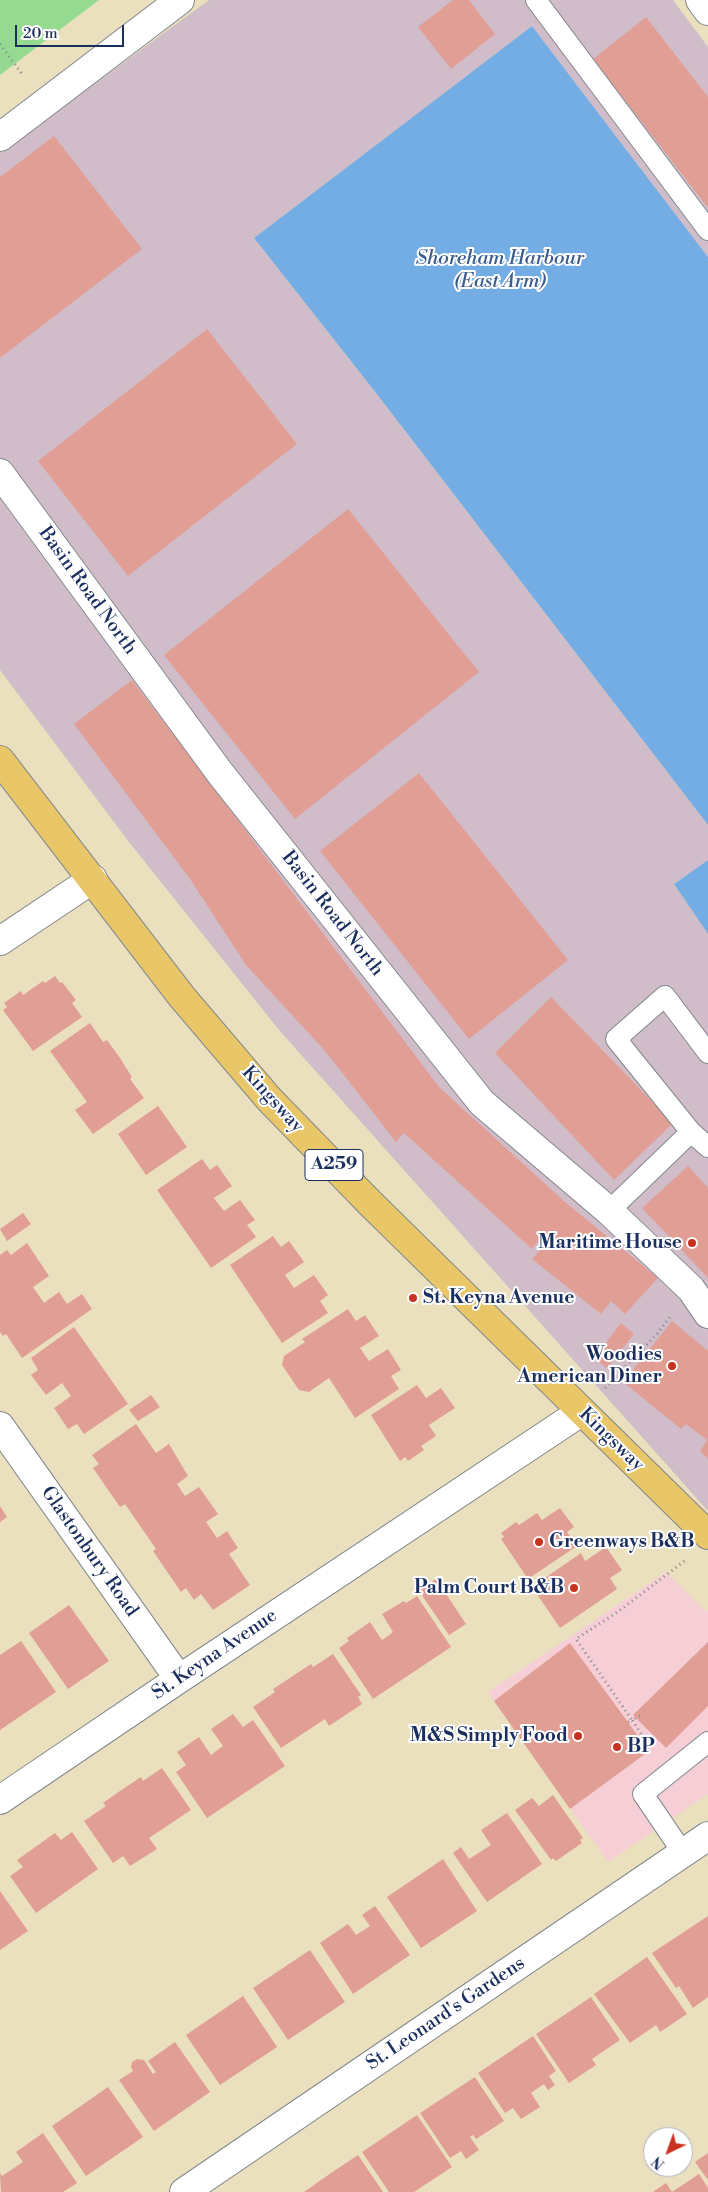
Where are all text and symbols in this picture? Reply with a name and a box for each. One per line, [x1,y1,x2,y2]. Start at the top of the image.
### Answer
scale bar [18,15,126,47]
text: 20 m [23,24,58,43]
water label: Shoreham Harbour (East Arm) [416,247,584,294]
street label: Basin Road North [33,523,141,659]
street label: Basin Road North [276,847,388,981]
street label: Kingsway [236,1062,308,1138]
road number: A259 [305,1150,363,1180]
place label: Maritime House [538,1232,682,1254]
marker: Maritime House [686,1237,698,1249]
place label: St. Keyna Avenue [423,1287,574,1309]
marker: St. Keyna Avenue [407,1292,419,1304]
place label: Woodies American Diner [517,1344,662,1388]
marker: Woodies American Diner [666,1360,678,1372]
street label: Kingsway [574,1403,648,1477]
street label: Glastonbury Road [36,1482,142,1622]
place label: Greenways B&B [549,1531,694,1553]
marker: Greenways B&B [533,1536,545,1548]
place label: Palm Court B&B [414,1577,564,1599]
marker: Palm Court B&B [568,1582,580,1594]
street label: St. Keyna Avenue [148,1605,282,1705]
place label: M&S Simply Food [410,1725,568,1747]
marker: M&S Simply Food [572,1730,584,1742]
place label: BP [627,1736,655,1758]
marker: BP [611,1741,623,1753]
street label: St. Leonard's Gardens [362,1952,530,2076]
north arrow [643,2127,693,2177]
text: N [648,2152,669,2173]

